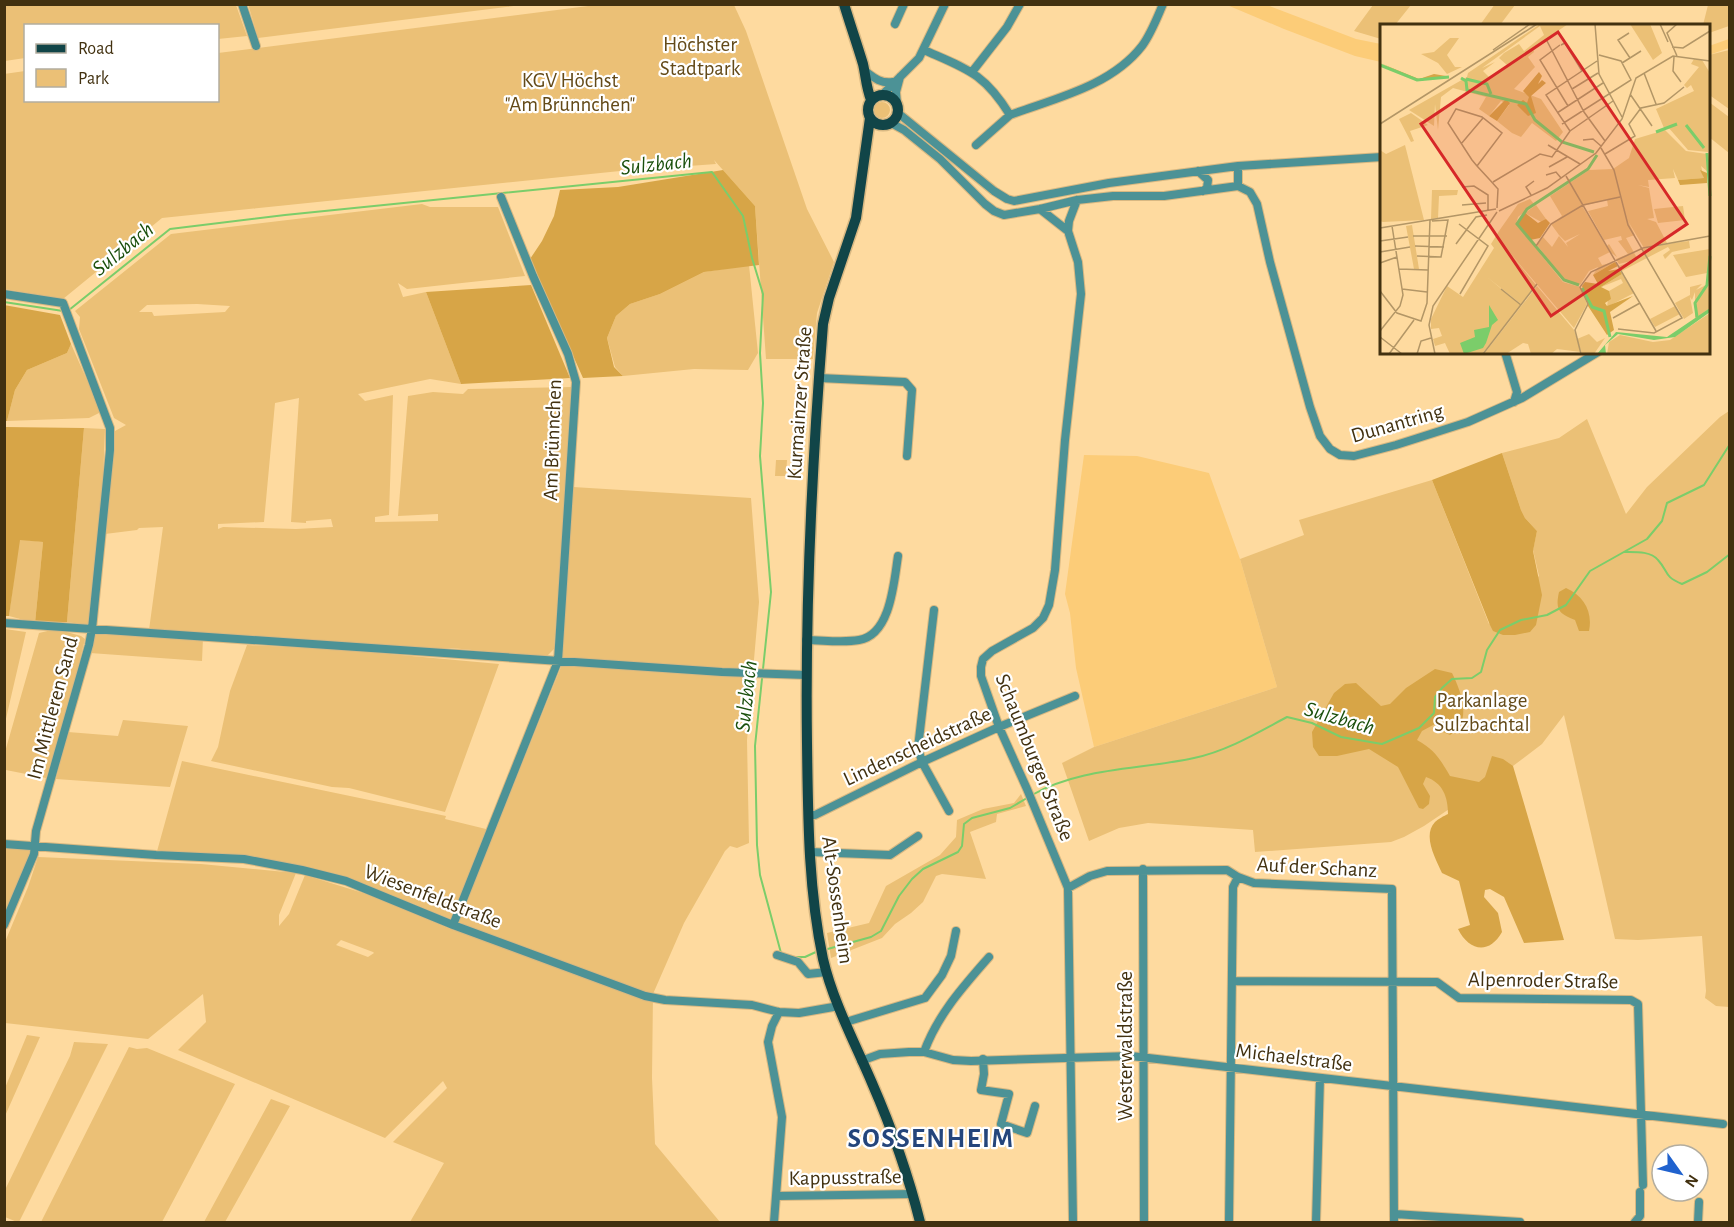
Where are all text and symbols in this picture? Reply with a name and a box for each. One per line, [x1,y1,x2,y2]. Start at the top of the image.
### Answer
legend [24,24,219,102]
inset map [1380,24,1710,354]
park label: Höchster Stadtpark [660,34,741,79]
text: Road [78,40,114,58]
text: Park [78,70,110,88]
park label: KGV Höchst "Am Brünnchen" [505,70,635,115]
water label: Sulzbach [619,149,693,179]
water label: Sulzbach [88,218,157,280]
street label: Kurmainzer Straße [784,326,815,480]
street label: Am Brünnchen [540,379,565,501]
street label: Dunantring [1349,400,1446,447]
street label: Im Mittleren Sand [23,634,82,782]
water label: Sulzbach [731,659,761,733]
street label: Schaumburger Straße [991,671,1078,844]
park label: Parkanlage Sulzbachtal [1434,690,1530,735]
water label: Sulzbach [1302,697,1377,738]
street label: Lindenscheidstraße [840,703,994,790]
street label: Alt-Sossenheim [818,835,857,965]
street label: Auf der Schanz [1256,854,1378,881]
street label: Wiesenfeldstraße [361,861,504,932]
street label: Alpenroder Straße [1468,969,1618,992]
street label: Westerwaldstraße [1115,971,1136,1121]
street label: Michaelstraße [1234,1040,1353,1075]
district label: SOSSENHEIM [847,1125,1015,1152]
north arrow [1650,1143,1710,1203]
street label: Kappusstraße [788,1166,902,1189]
text: N [1682,1172,1701,1190]

